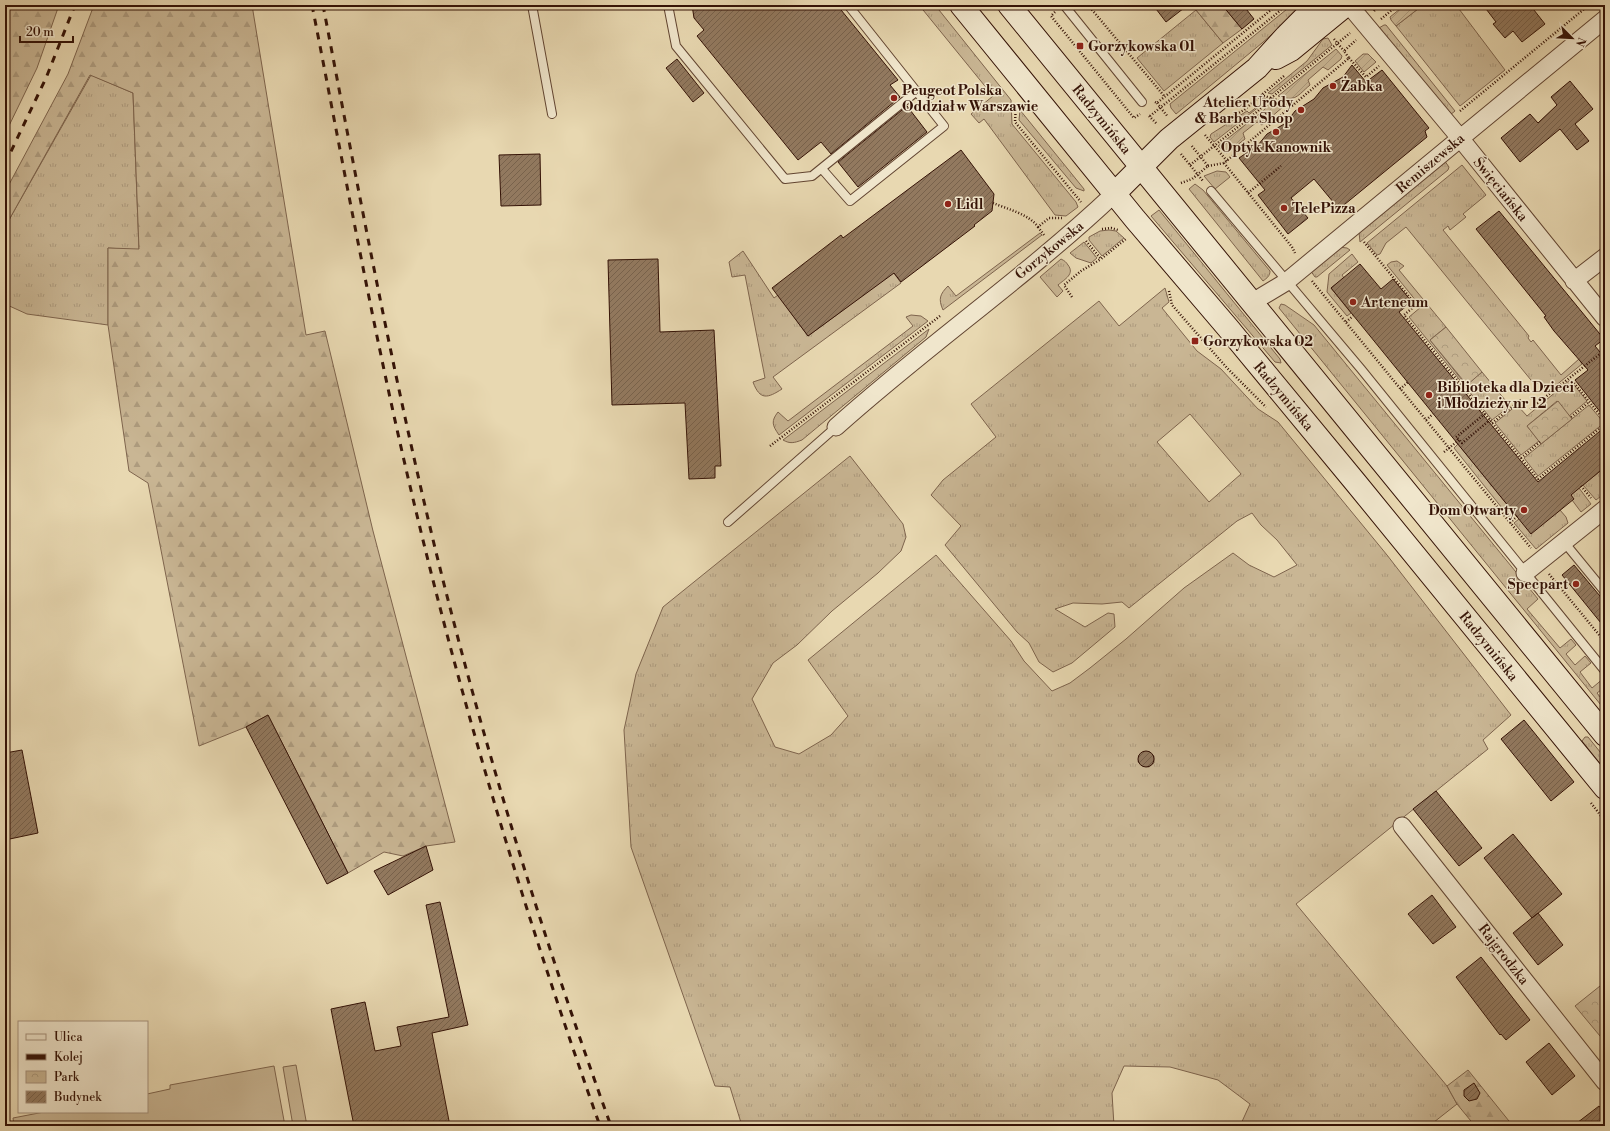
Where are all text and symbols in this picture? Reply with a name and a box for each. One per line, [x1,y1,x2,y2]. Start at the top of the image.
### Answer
scale bar [20,18,73,44]
north arrow [1552,18,1592,58]
text: 20 m [26,25,54,40]
text: N [1572,35,1588,49]
place label: Gorzykowska 01 [1088,38,1196,56]
marker: Gorzykowska 01 [1075,41,1085,51]
place label: Żabka [1341,76,1383,96]
street label: Radzymińska [1068,81,1135,159]
marker: Żabka [1328,81,1338,91]
place label: Peugeot Polska Oddział w Warszawie [902,82,1039,116]
marker: Peugeot Polska Oddział w Warszawie [889,93,899,103]
place label: Atelier Urody & Barber Shop [1195,94,1294,128]
marker: Atelier Urody & Barber Shop [1296,105,1306,115]
marker: Optyk Kanownik [1271,127,1281,137]
street label: Remiszewska [1393,129,1469,198]
place label: Optyk Kanownik [1221,139,1332,157]
street label: Święciańska [1469,153,1534,226]
place label: Lidl [956,196,984,214]
marker: Lidl [943,199,953,209]
place label: TelePizza [1292,200,1356,218]
marker: TelePizza [1279,203,1289,213]
street label: Gorzykowska [1012,217,1088,284]
place label: Arteneum [1360,294,1429,312]
marker: Arteneum [1348,297,1358,307]
place label: Gorzykowska 02 [1203,333,1313,351]
marker: Gorzykowska 02 [1190,336,1200,346]
street label: Radzymińska [1249,358,1318,436]
place label: Biblioteka dla Dzieci i Młodzieży nr 12 [1437,379,1574,413]
marker: Biblioteka dla Dzieci i Młodzieży nr 12 [1424,390,1434,400]
place label: Dom Otwarty [1428,502,1517,520]
marker: Dom Otwarty [1519,505,1529,515]
place label: Specpart [1508,576,1569,594]
marker: Specpart [1571,579,1581,589]
street label: Radzymińska [1455,608,1522,686]
street label: Rajgrodzka [1474,921,1533,989]
legend [18,1021,148,1113]
text: Ulica [54,1030,83,1045]
text: Kolej [54,1050,83,1065]
text: Park [54,1070,80,1085]
text: Budynek [53,1090,102,1105]

